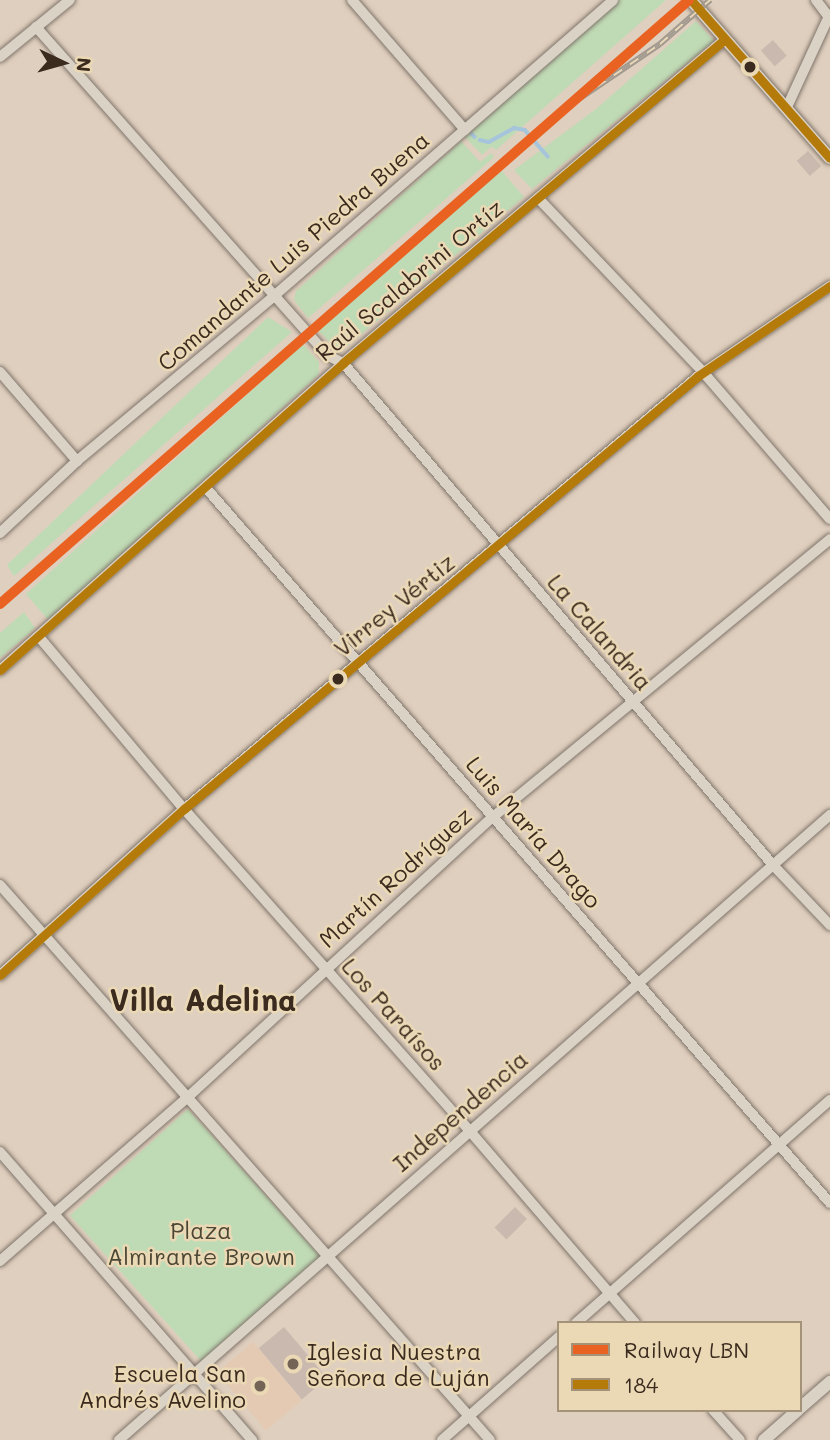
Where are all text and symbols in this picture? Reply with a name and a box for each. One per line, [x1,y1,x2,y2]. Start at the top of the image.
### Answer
north arrow [28,28,98,98]
text: N [71,57,97,73]
unlabelled marker [743,60,757,74]
street label: Comandante Luis Piedra Buena [152,126,434,376]
street label: Raúl Scalabrini Ortíz [310,194,508,366]
street label: Virrey Vértiz [328,548,460,662]
street label: La Calandria [542,568,658,696]
unlabelled marker [331,672,345,686]
street label: Luis María Drago [461,750,607,914]
street label: Martín Rodríguez [313,801,477,953]
street label: Los Paraísos [336,952,452,1076]
district label: Villa Adelina [109,981,297,1017]
street label: Independencia [387,1045,533,1177]
park label: Plaza Almirante Brown [107,1216,295,1270]
legend [557,1321,802,1412]
text: Railway LBN [624,1336,749,1363]
place label: Iglesia Nuestra Señora de Luján [307,1337,489,1391]
marker: Iglesia Nuestra Señora de Luján [285,1356,301,1372]
place label: Escuela San Andrés Avelino [79,1359,246,1413]
text: 184 [624,1371,658,1398]
marker: Escuela San Andrés Avelino [252,1378,268,1394]

